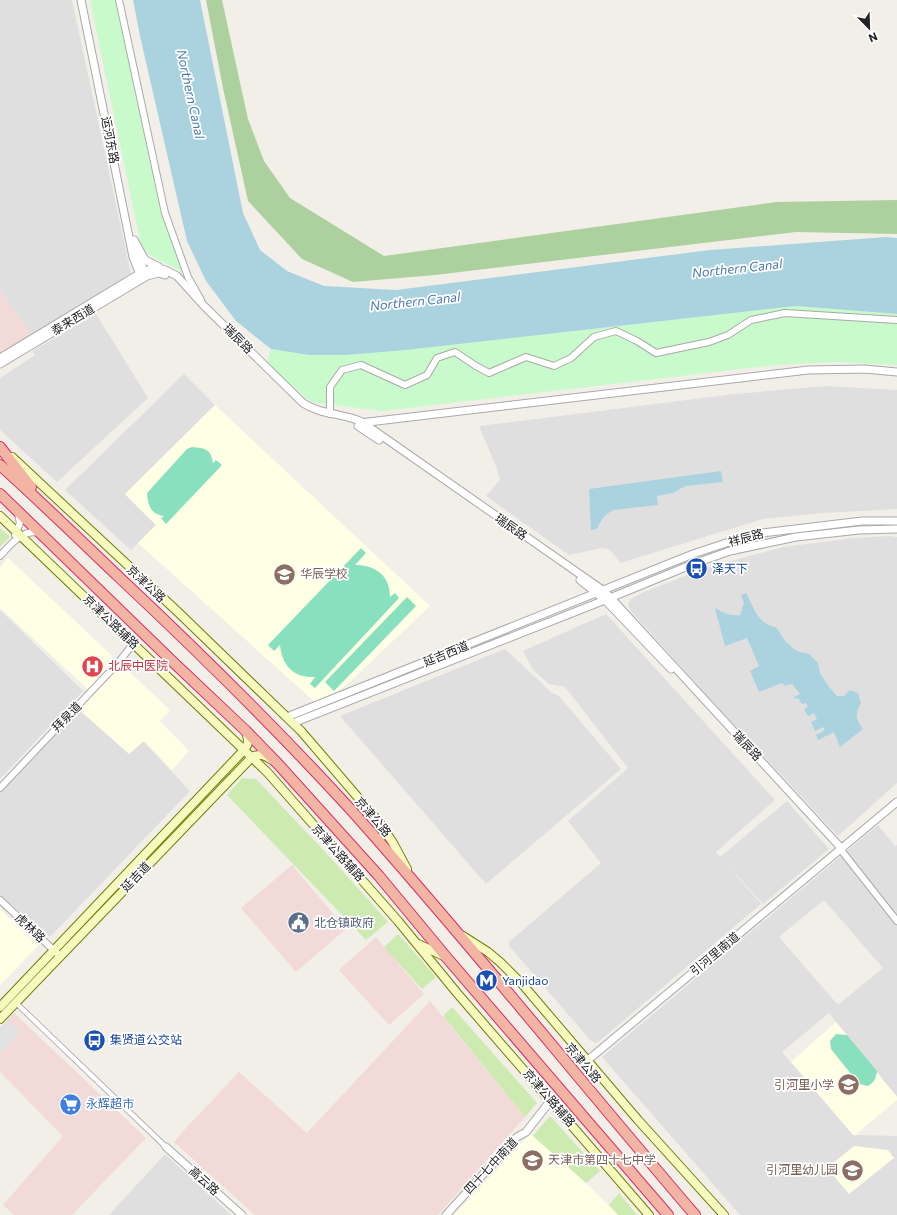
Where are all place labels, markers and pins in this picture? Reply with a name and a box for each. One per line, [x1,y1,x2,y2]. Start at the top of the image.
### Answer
bus stop icon: 泽天下 [683,556,709,582]
school or university icon: 华辰学校 [272,561,298,587]
place label: 泽天下 [712,561,748,575]
place label: 华辰学校 [300,566,348,580]
hospital icon: 北辰中医院 [80,653,106,679]
place label: 北辰中医院 [108,658,168,672]
public building icon: 北仓镇政府 [285,910,311,936]
place label: 北仓镇政府 [314,915,374,929]
metro station icon: Yanjidao [474,968,500,994]
place label: Yanjidao [502,973,548,987]
bus stop icon: 集贤道公交站 [82,1027,108,1053]
place label: 集贤道公交站 [110,1032,182,1046]
school or university icon: 引河里小学 [836,1072,862,1098]
place label: 引河里小学 [774,1077,834,1091]
supermarket icon: 永辉超市 [58,1091,84,1117]
place label: 永辉超市 [86,1096,134,1110]
school or university icon: 天津市第四十七中学 [520,1147,546,1173]
place label: 天津市第四十七中学 [548,1152,656,1166]
school or university icon: 引河里幼儿园 [840,1157,866,1183]
place label: 引河里幼儿园 [766,1162,838,1176]

